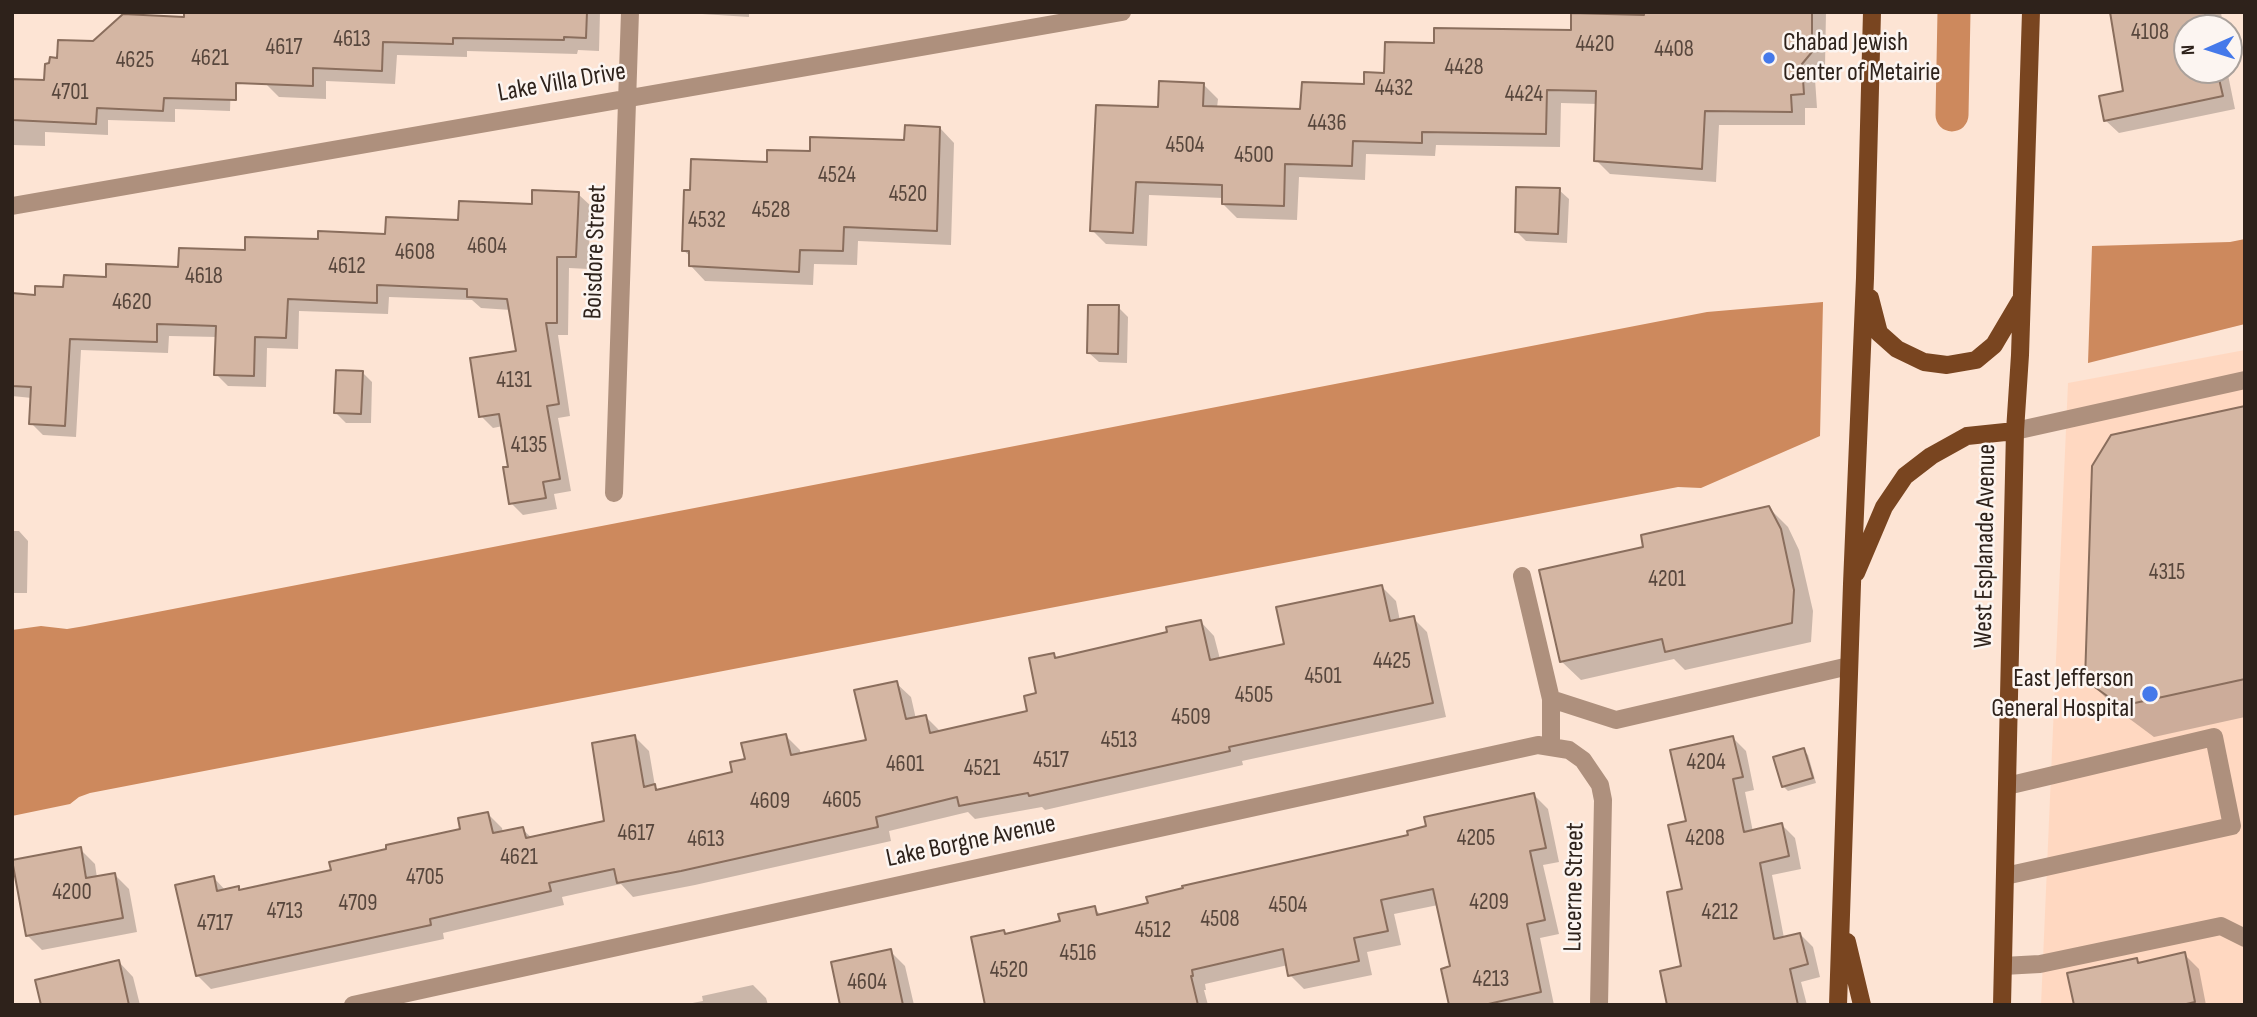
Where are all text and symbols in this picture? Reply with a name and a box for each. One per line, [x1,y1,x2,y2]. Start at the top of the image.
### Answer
north arrow [2173,14,2243,84]
house number: 4108 [2131,19,2169,47]
house number: 4613 [333,26,371,54]
place label: Chabad Jewish Center of Metairie [1783,27,1940,88]
house number: 4420 [1575,31,1615,59]
house number: 4617 [266,34,302,62]
house number: 4408 [1654,36,1694,64]
text: N [2177,44,2200,56]
house number: 4621 [191,45,229,73]
house number: 4625 [116,47,154,75]
marker: Chabad Jewish Center of Metairie [1761,50,1777,66]
house number: 4428 [1445,54,1483,82]
street label: Lake Villa Drive [496,56,628,110]
house number: 4432 [1375,75,1413,103]
house number: 4701 [52,79,88,107]
house number: 4424 [1505,81,1543,109]
house number: 4436 [1307,110,1347,138]
house number: 4504 [1166,132,1204,160]
house number: 4500 [1234,142,1274,170]
house number: 4524 [818,162,856,190]
house number: 4520 [889,181,927,209]
street label: Boisdore Street [578,184,614,320]
house number: 4528 [752,197,790,225]
house number: 4532 [688,207,726,235]
house number: 4604 [467,233,507,261]
house number: 4608 [395,239,435,267]
house number: 4612 [328,253,366,281]
house number: 4618 [185,263,223,291]
house number: 4620 [112,289,152,317]
house number: 4131 [496,367,532,395]
house number: 4135 [511,432,547,460]
street label: West Esplanade Avenue [1969,444,2003,648]
house number: 4315 [2149,559,2185,587]
house number: 4201 [1648,566,1686,594]
house number: 4425 [1373,648,1411,676]
house number: 4501 [1304,663,1342,691]
place label: East Jefferson General Hospital [1991,663,2134,724]
house number: 4505 [1235,682,1273,710]
marker: East Jefferson General Hospital [2140,684,2160,704]
house number: 4509 [1171,704,1211,732]
house number: 4513 [1101,727,1137,755]
house number: 4517 [1033,747,1069,775]
house number: 4204 [1686,749,1726,777]
house number: 4601 [886,751,924,779]
house number: 4521 [964,755,1000,783]
house number: 4605 [822,787,862,815]
house number: 4609 [750,788,790,816]
street label: Lake Borgne Avenue [883,809,1059,875]
house number: 4617 [618,820,654,848]
street label: Lucerne Street [1558,822,1592,952]
house number: 4205 [1457,825,1495,853]
house number: 4208 [1685,825,1725,853]
house number: 4613 [687,826,725,854]
house number: 4621 [500,844,538,872]
house number: 4705 [406,864,444,892]
house number: 4200 [52,879,92,907]
house number: 4209 [1469,889,1509,917]
house number: 4709 [338,890,378,918]
house number: 4504 [1269,892,1307,920]
house number: 4713 [267,898,303,926]
house number: 4212 [1701,899,1739,927]
house number: 4508 [1200,906,1240,934]
house number: 4717 [197,910,233,938]
house number: 4512 [1135,917,1171,945]
house number: 4516 [1059,940,1097,968]
house number: 4520 [990,957,1028,985]
house number: 4213 [1473,966,1509,994]
house number: 4604 [847,969,887,997]

